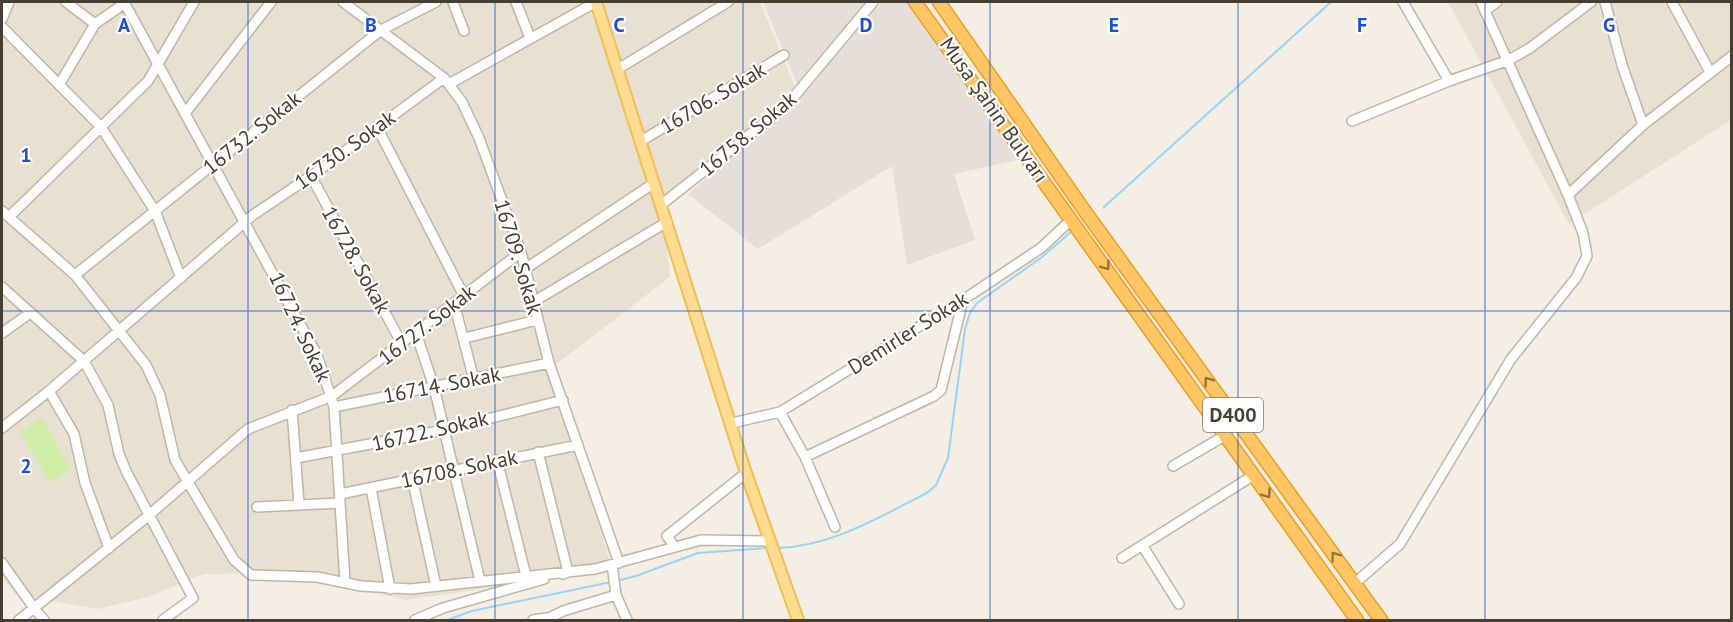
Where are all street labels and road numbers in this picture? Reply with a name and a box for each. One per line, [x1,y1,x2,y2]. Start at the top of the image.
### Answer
street label: Musa Şahin Bulvarı [934,32,1055,188]
street label: 16706. Sokak [655,55,771,140]
street label: 16732. Sokak [197,85,306,180]
street label: 16758. Sokak [694,85,802,182]
street label: 16730. Sokak [289,104,401,195]
street label: 16709. Sokak [488,196,549,318]
street label: 16728. Sokak [316,201,397,318]
street label: 16724. Sokak [263,267,338,386]
street label: 16727. Sokak [373,278,481,371]
street label: Demirler Sokak [843,285,973,380]
street label: 16714. Sokak [381,360,503,409]
road number: D400 [1203,398,1263,432]
street label: 16722. Sokak [369,404,491,457]
street label: 16708. Sokak [398,443,520,494]

